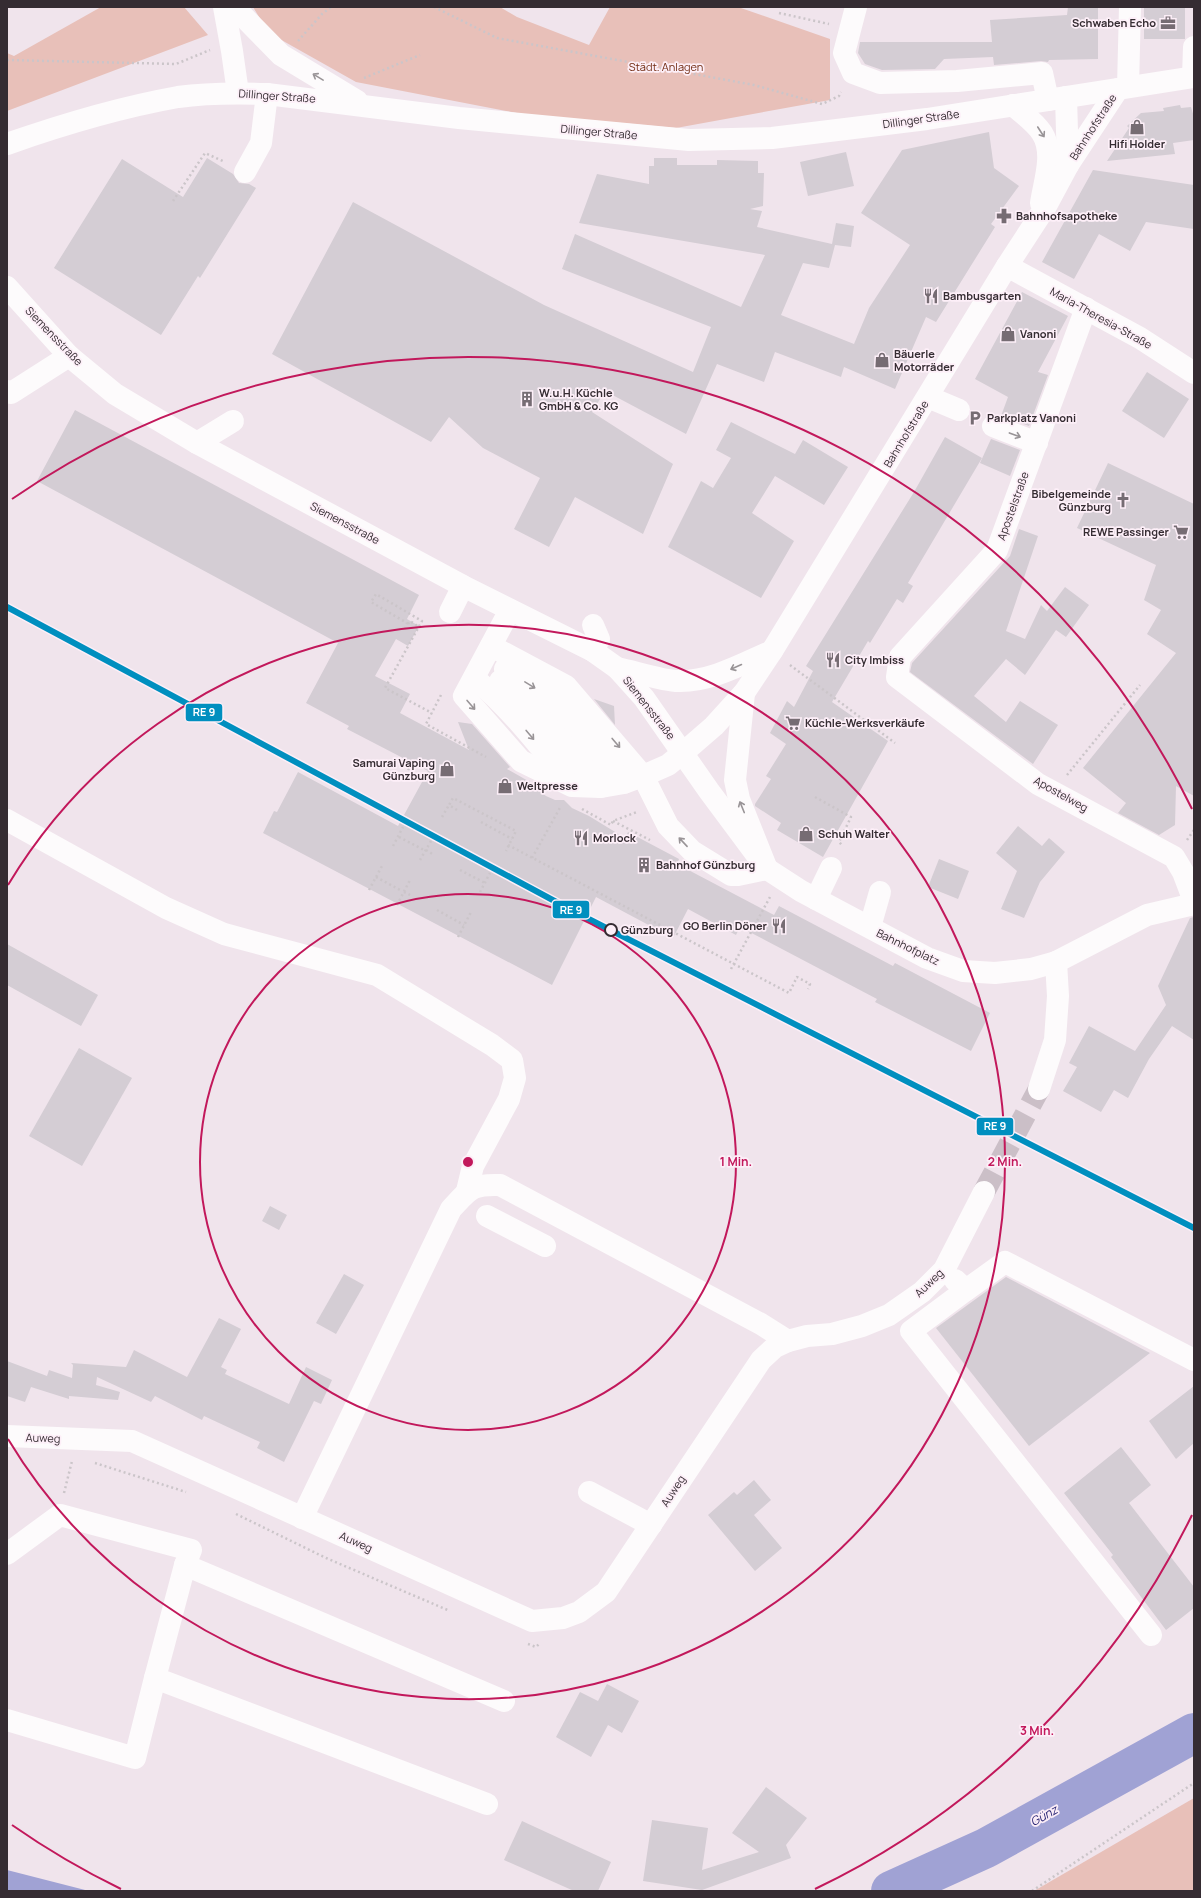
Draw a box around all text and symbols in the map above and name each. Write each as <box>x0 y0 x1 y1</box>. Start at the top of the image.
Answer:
office icon: Schwaben Echo <box>1159 14 1177 32</box>
place label: Schwaben Echo <box>1072 15 1156 30</box>
park label: Städt. Anlagen <box>629 59 703 74</box>
one-way arrow <box>312 73 324 81</box>
street label: Dillinger Straße <box>238 85 317 106</box>
street label: Bahnhofstraße <box>1066 90 1120 163</box>
street label: Dillinger Straße <box>882 106 961 131</box>
shop icon: Hifi Holder <box>1128 118 1146 136</box>
street label: Dillinger Straße <box>560 121 639 142</box>
one-way arrow <box>1037 126 1045 137</box>
place label: Hifi Holder <box>1109 136 1166 151</box>
pharmacy icon: Bahnhofsapotheke <box>995 207 1013 225</box>
place label: Bahnhofsapotheke <box>1016 208 1118 223</box>
street label: Maria-Theresia-Straße <box>1047 283 1156 352</box>
restaurant icon: Bambusgarten <box>922 287 940 305</box>
place label: Bambusgarten <box>943 288 1021 303</box>
street label: Siemensstraße <box>22 303 87 369</box>
shop icon: Vanoni <box>999 325 1017 343</box>
place label: Vanoni <box>1020 326 1056 341</box>
place label: Bäuerle Motorräder <box>894 346 955 374</box>
shop icon: Bäuerle Motorräder <box>873 351 891 369</box>
place label: W.u.H. Küchle GmbH & Co. KG <box>539 385 618 413</box>
building icon: W.u.H. Küchle GmbH & Co. KG <box>518 390 536 408</box>
street label: Bahnhofstraße <box>880 397 932 470</box>
parking icon: Parkplatz Vanoni <box>966 409 984 427</box>
place label: Parkplatz Vanoni <box>987 410 1076 425</box>
one-way arrow <box>1008 431 1020 439</box>
street label: Apostelstraße <box>993 469 1032 542</box>
place label: Bibelgemeinde Günzburg <box>1032 486 1111 514</box>
church icon: Bibelgemeinde Günzburg <box>1114 491 1132 509</box>
street label: Siemensstraße <box>308 498 383 547</box>
supermarket icon: REWE Passinger <box>1172 523 1190 541</box>
place label: REWE Passinger <box>1083 524 1170 539</box>
restaurant icon: City Imbiss <box>824 651 842 669</box>
place label: City Imbiss <box>845 652 904 667</box>
one-way arrow <box>730 664 742 671</box>
street label: Siemensstraße <box>620 673 679 743</box>
one-way arrow <box>524 681 536 689</box>
one-way arrow <box>467 699 476 710</box>
line badge: RE 9 <box>185 703 223 722</box>
text: RE 9 <box>193 704 216 719</box>
supermarket icon: Küchle-Werksverkäufe <box>784 714 802 732</box>
place label: Küchle-Werksverkäufe <box>805 715 925 730</box>
one-way arrow <box>526 730 535 741</box>
one-way arrow <box>611 738 620 749</box>
place label: Samurai Vaping Günzburg <box>352 755 435 783</box>
shop icon: Samurai Vaping Günzburg <box>438 760 456 778</box>
street label: Apostelweg <box>1031 772 1091 815</box>
shop icon: Weltpresse <box>496 777 514 795</box>
place label: Weltpresse <box>517 778 578 793</box>
one-way arrow <box>738 802 746 814</box>
shop icon: Schuh Walter <box>797 825 815 843</box>
place label: Schuh Walter <box>818 826 890 841</box>
restaurant icon: Morlock <box>572 829 590 847</box>
place label: Morlock <box>593 830 637 845</box>
one-way arrow <box>678 837 688 847</box>
building icon: Bahnhof Günzburg <box>635 856 653 874</box>
place label: Bahnhof Günzburg <box>656 857 755 872</box>
line badge: RE 9 <box>552 900 590 919</box>
text: RE 9 <box>560 902 583 917</box>
restaurant icon: GO Berlin Döner <box>770 917 788 935</box>
place label: GO Berlin Döner <box>683 918 768 933</box>
place label: Günzburg <box>621 922 673 937</box>
marker: Günzburg <box>604 923 618 937</box>
street label: Bahnhofplatz <box>874 925 942 968</box>
line badge: RE 9 <box>976 1117 1014 1136</box>
text: RE 9 <box>984 1118 1007 1133</box>
text: 1 Min. <box>720 1153 752 1170</box>
text: 2 Min. <box>988 1153 1022 1170</box>
centre of rings <box>461 1155 475 1169</box>
street label: Auweg <box>911 1265 946 1300</box>
street label: Auweg <box>25 1429 61 1446</box>
street label: Auweg <box>657 1472 688 1509</box>
street label: Auweg <box>337 1528 375 1555</box>
text: 3 Min. <box>1020 1722 1054 1739</box>
water label: Günz <box>1027 1800 1062 1830</box>

